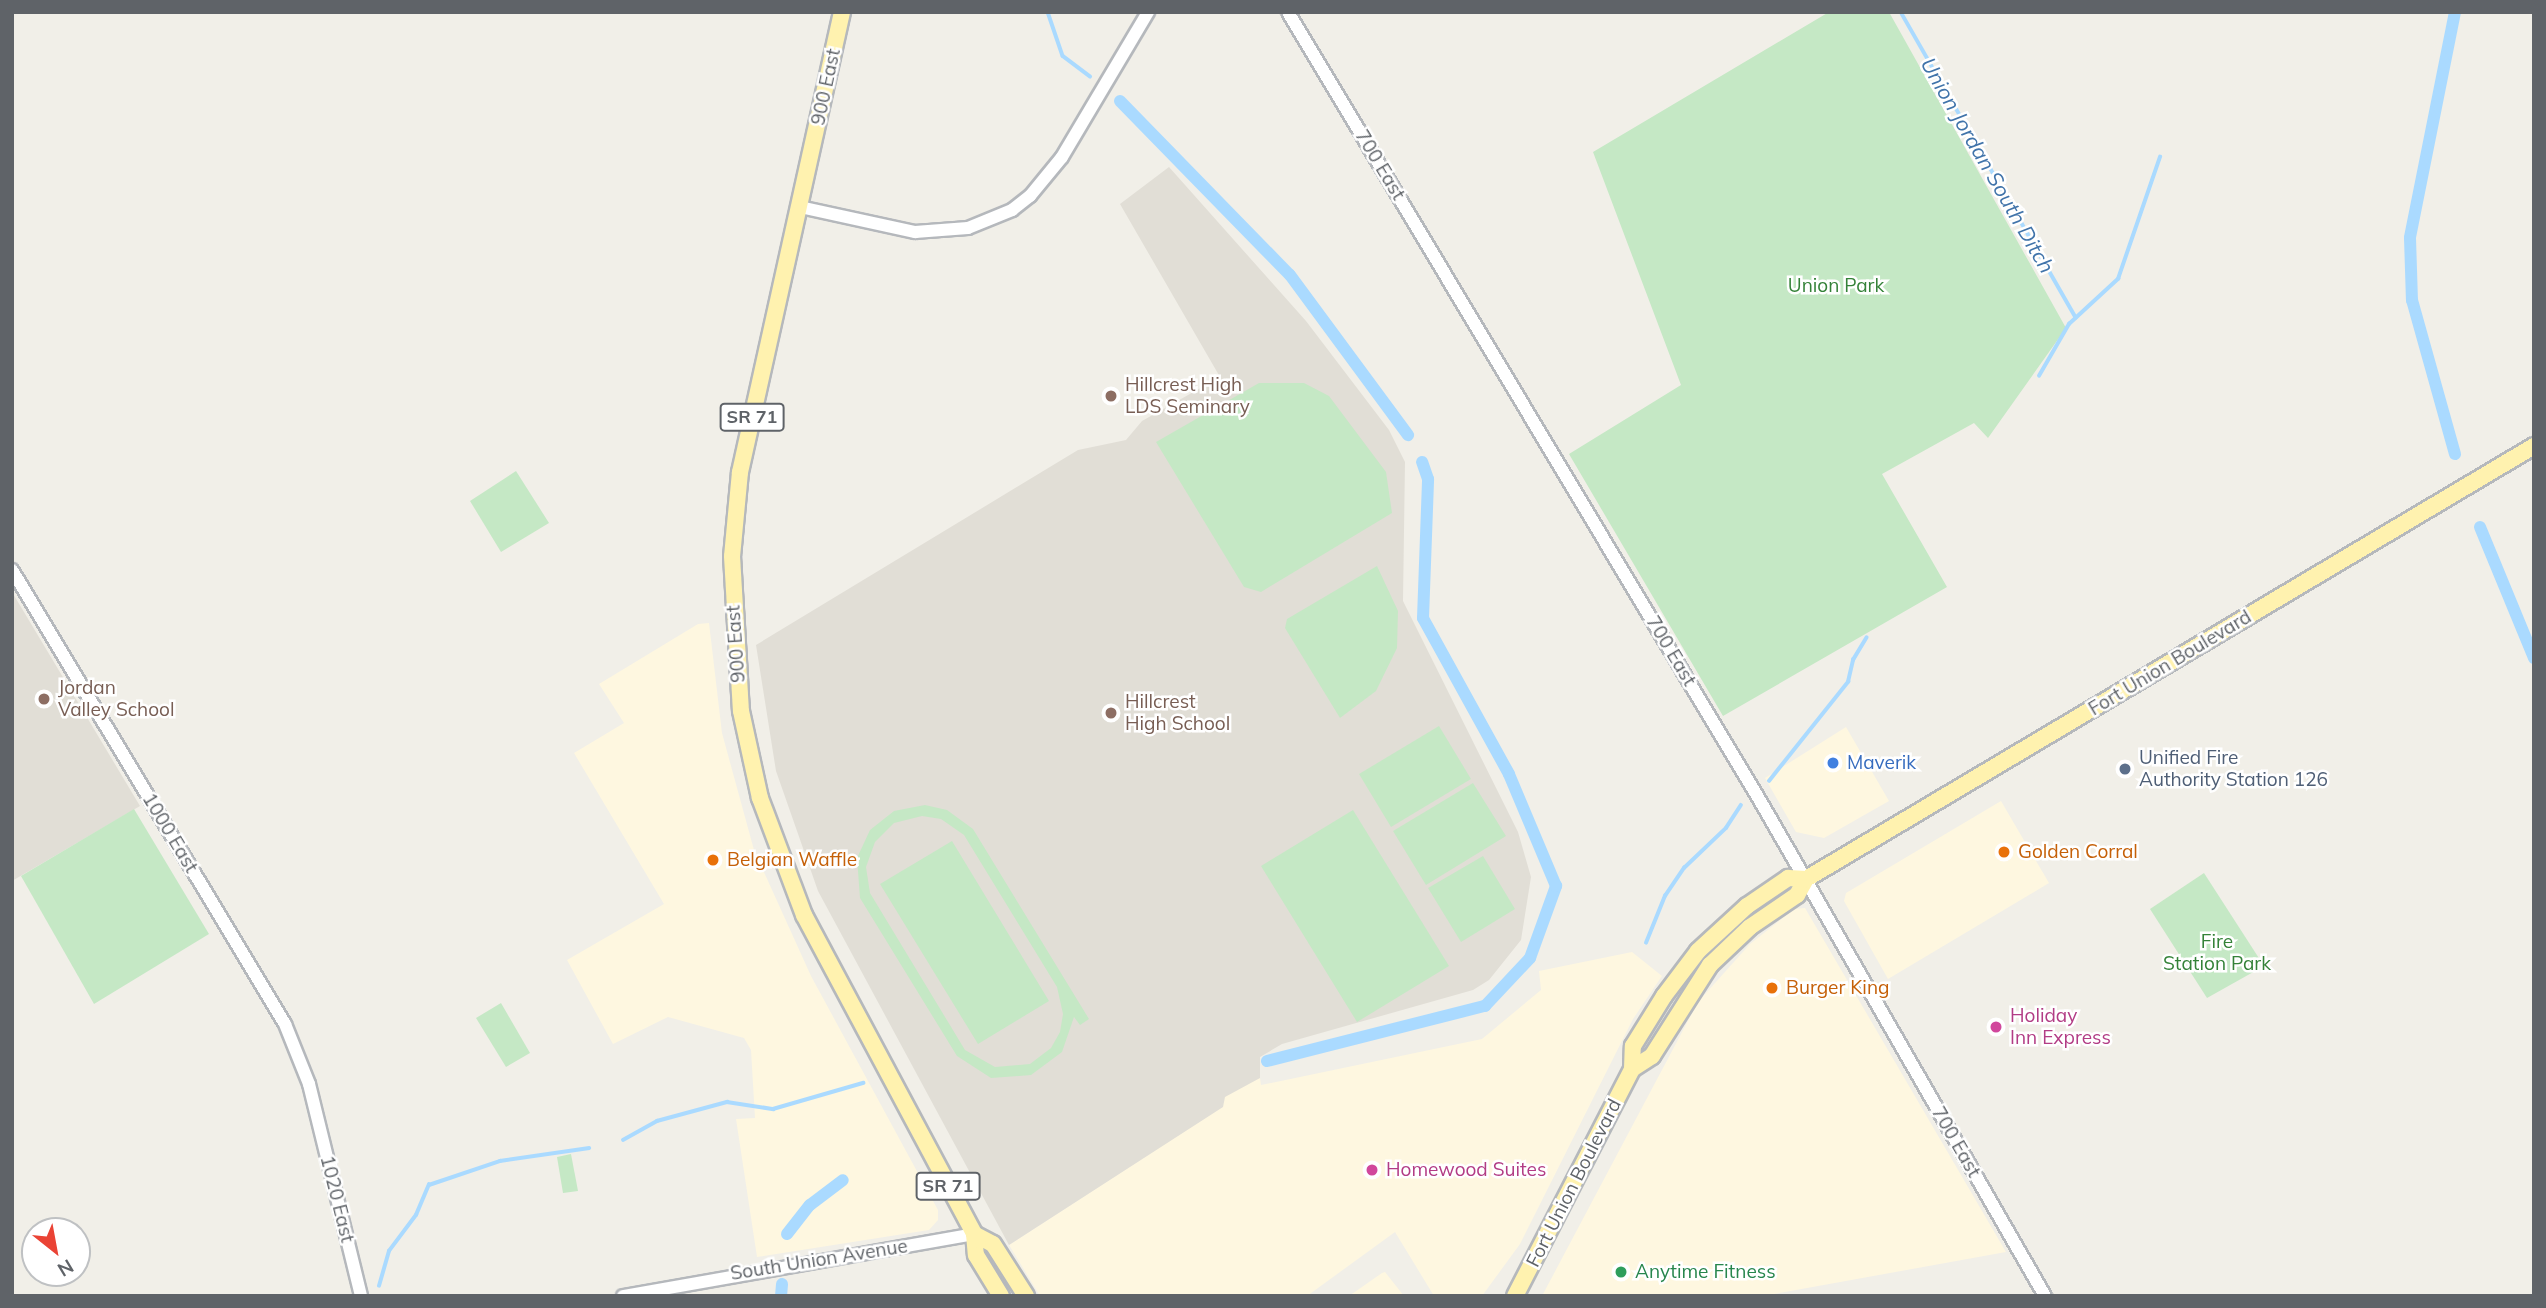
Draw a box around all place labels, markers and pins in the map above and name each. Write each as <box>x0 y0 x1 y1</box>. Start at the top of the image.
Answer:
place label: Hillcrest High LDS Seminary <box>1125 374 1250 418</box>
marker: Hillcrest High LDS Seminary <box>1103 388 1119 404</box>
place label: Jordan Valley School <box>58 677 174 721</box>
marker: Jordan Valley School <box>36 691 52 707</box>
place label: Hillcrest High School <box>1125 691 1230 735</box>
marker: Hillcrest High School <box>1103 705 1119 721</box>
place label: Unified Fire Authority Station 126 <box>2139 747 2328 791</box>
place label: Maverik <box>1847 752 1916 774</box>
marker: Maverik <box>1825 755 1841 771</box>
marker: Unified Fire Authority Station 126 <box>2117 761 2133 777</box>
place label: Golden Corral <box>2018 841 2138 863</box>
marker: Golden Corral <box>1996 844 2012 860</box>
place label: Belgian Waffle <box>727 849 857 871</box>
marker: Belgian Waffle <box>705 852 721 868</box>
place label: Burger King <box>1786 977 1889 999</box>
marker: Burger King <box>1764 980 1780 996</box>
place label: Holiday Inn Express <box>2010 1005 2111 1049</box>
marker: Holiday Inn Express <box>1988 1019 2004 1035</box>
place label: Homewood Suites <box>1386 1159 1546 1181</box>
marker: Homewood Suites <box>1364 1162 1380 1178</box>
place label: Anytime Fitness <box>1635 1261 1776 1283</box>
marker: Anytime Fitness <box>1613 1264 1629 1280</box>

